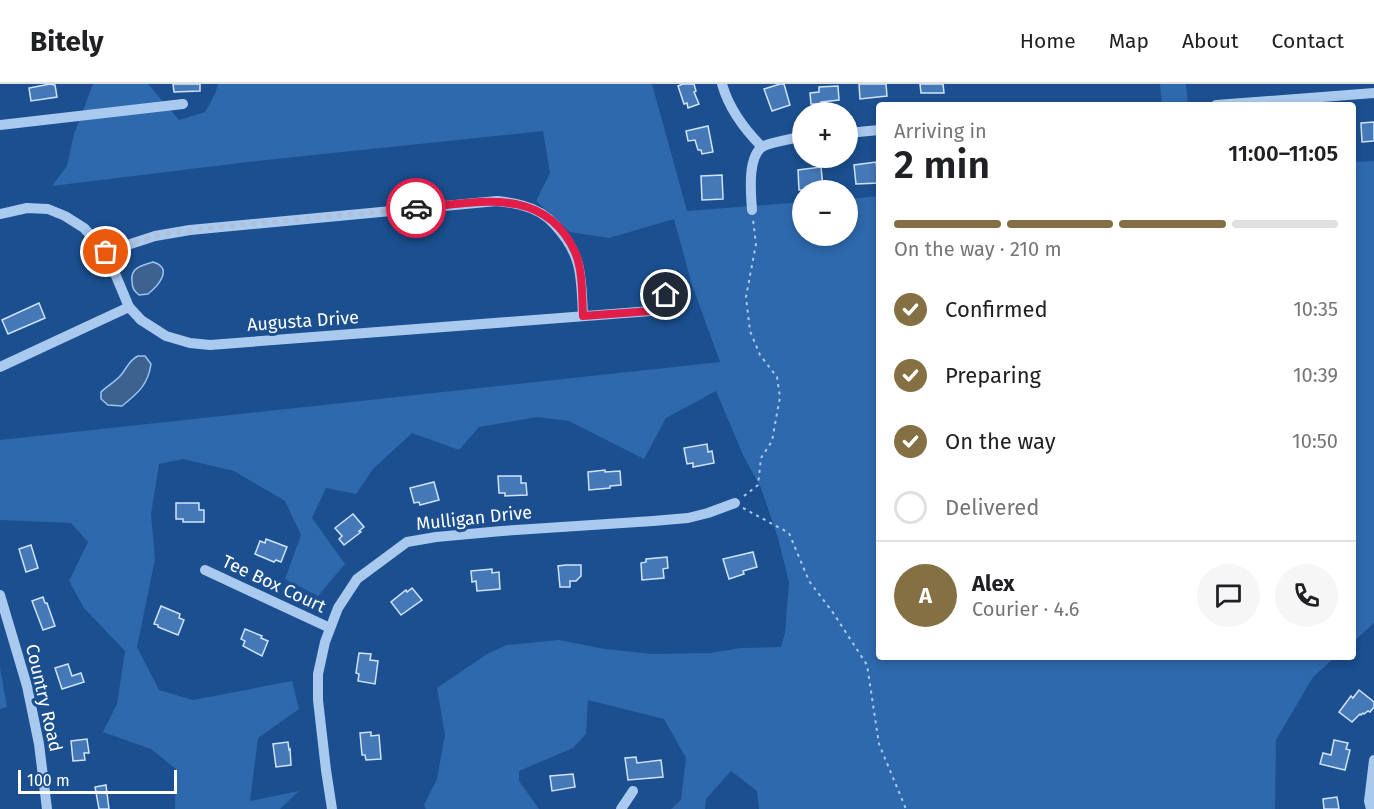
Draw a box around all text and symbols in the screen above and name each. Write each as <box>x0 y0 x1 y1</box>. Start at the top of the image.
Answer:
text: Bitely <box>30 25 103 58</box>
text: Home <box>1020 28 1076 54</box>
text: Map <box>1109 28 1149 54</box>
text: About <box>1182 28 1239 54</box>
text: Contact <box>1272 28 1344 54</box>
map controls <box>792 102 858 246</box>
button: + <box>792 102 858 168</box>
text: Arriving in <box>894 119 987 143</box>
text: 11:00–11:05 <box>1228 140 1338 167</box>
text: 2 min <box>894 142 990 188</box>
courier <box>386 178 446 238</box>
button: − <box>792 180 858 246</box>
icon: car <box>400 192 433 225</box>
pin <box>80 226 131 277</box>
icon: bag <box>89 235 122 268</box>
text: On the way · 210 m <box>894 237 1062 261</box>
pin <box>640 269 691 320</box>
icon: home <box>649 278 682 311</box>
icon: check <box>894 293 927 326</box>
text: Confirmed <box>945 296 1048 323</box>
text: 10:35 <box>1293 297 1338 321</box>
street label: Augusta Drive <box>246 306 360 336</box>
icon: check <box>894 359 927 392</box>
text: Preparing <box>945 362 1041 389</box>
text: 10:39 <box>1293 363 1338 387</box>
icon: check <box>894 425 927 458</box>
text: On the way <box>945 428 1056 455</box>
text: 10:50 <box>1292 429 1338 453</box>
text: Delivered <box>945 494 1040 521</box>
street label: Mulligan Drive <box>415 501 533 535</box>
street label: Tee Box Court <box>219 550 330 618</box>
button: chat <box>1197 564 1260 627</box>
button: phone <box>1275 564 1338 627</box>
text: Alex <box>972 570 1015 597</box>
text: A <box>919 582 932 609</box>
text: Courier · 4.6 <box>972 597 1079 621</box>
street label: Country Road <box>21 642 67 754</box>
scale bar <box>18 767 177 794</box>
text: 100 m <box>27 771 70 790</box>

